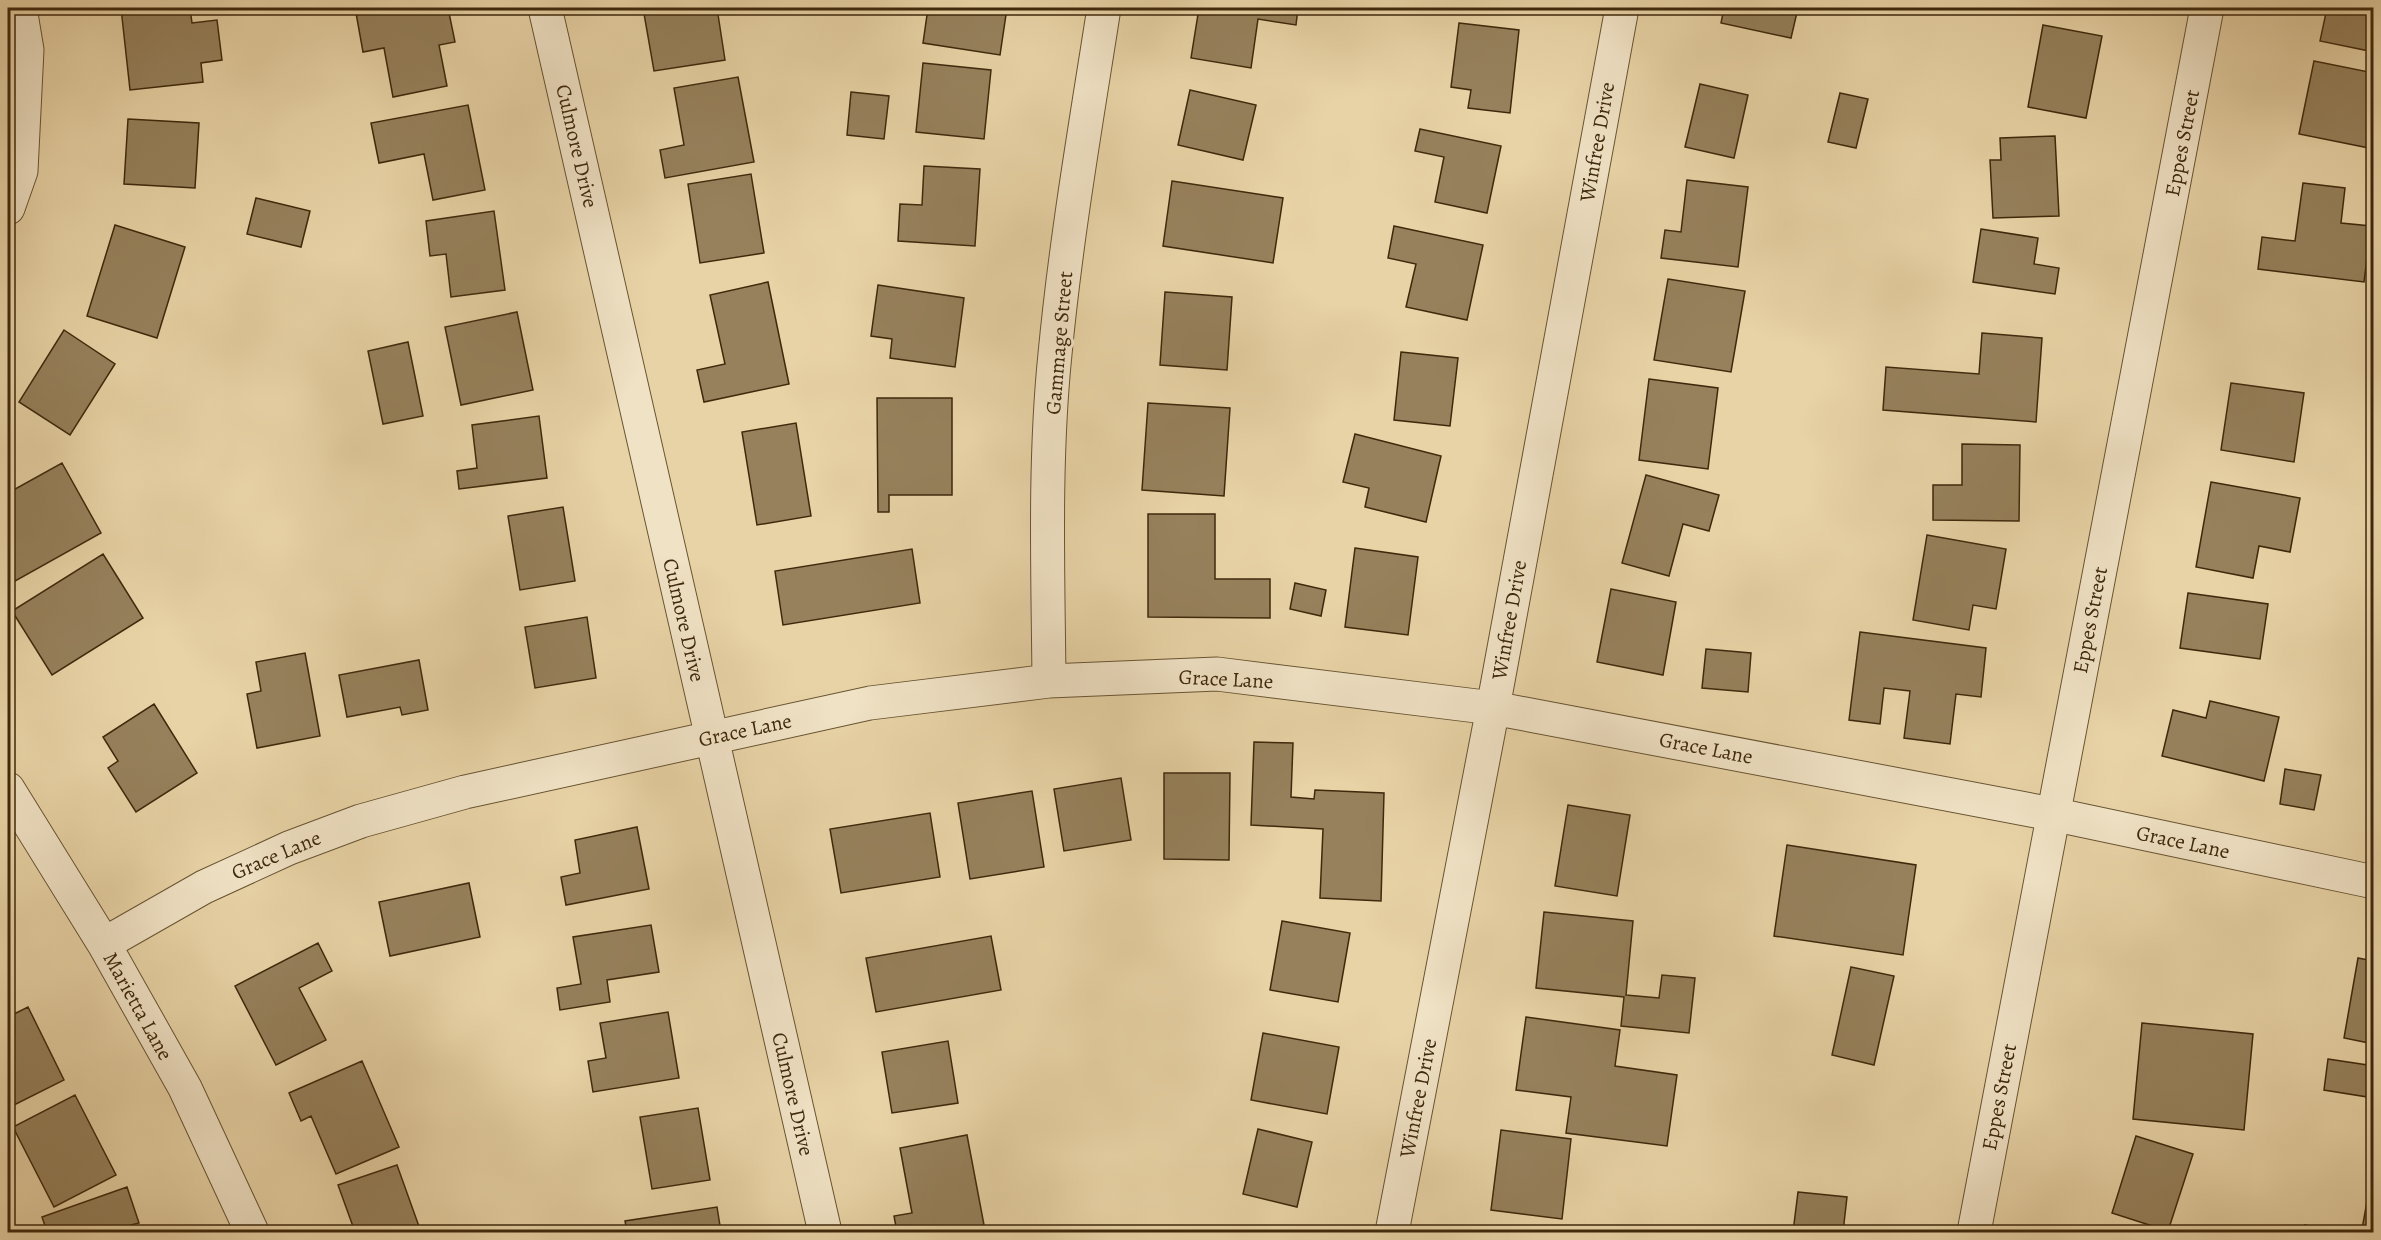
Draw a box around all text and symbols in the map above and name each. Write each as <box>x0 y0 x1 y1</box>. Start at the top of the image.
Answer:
street label: Winfree Drive <box>1573 80 1621 205</box>
street label: Culmore Drive <box>549 81 605 211</box>
street label: Eppes Street <box>2158 87 2206 199</box>
street label: Gammage Street <box>1039 270 1079 416</box>
street label: Culmore Drive <box>656 555 712 685</box>
street label: Winfree Drive <box>1485 558 1533 683</box>
street label: Eppes Street <box>2066 564 2114 676</box>
street label: Grace Lane <box>1178 663 1274 695</box>
street label: Grace Lane <box>696 706 794 754</box>
street label: Grace Lane <box>1657 725 1755 771</box>
street label: Grace Lane <box>2134 818 2232 866</box>
street label: Grace Lane <box>227 824 325 886</box>
street label: Marietta Lane <box>97 947 179 1065</box>
street label: Culmore Drive <box>765 1029 821 1159</box>
street label: Winfree Drive <box>1393 1036 1443 1161</box>
street label: Eppes Street <box>1975 1041 2023 1153</box>

